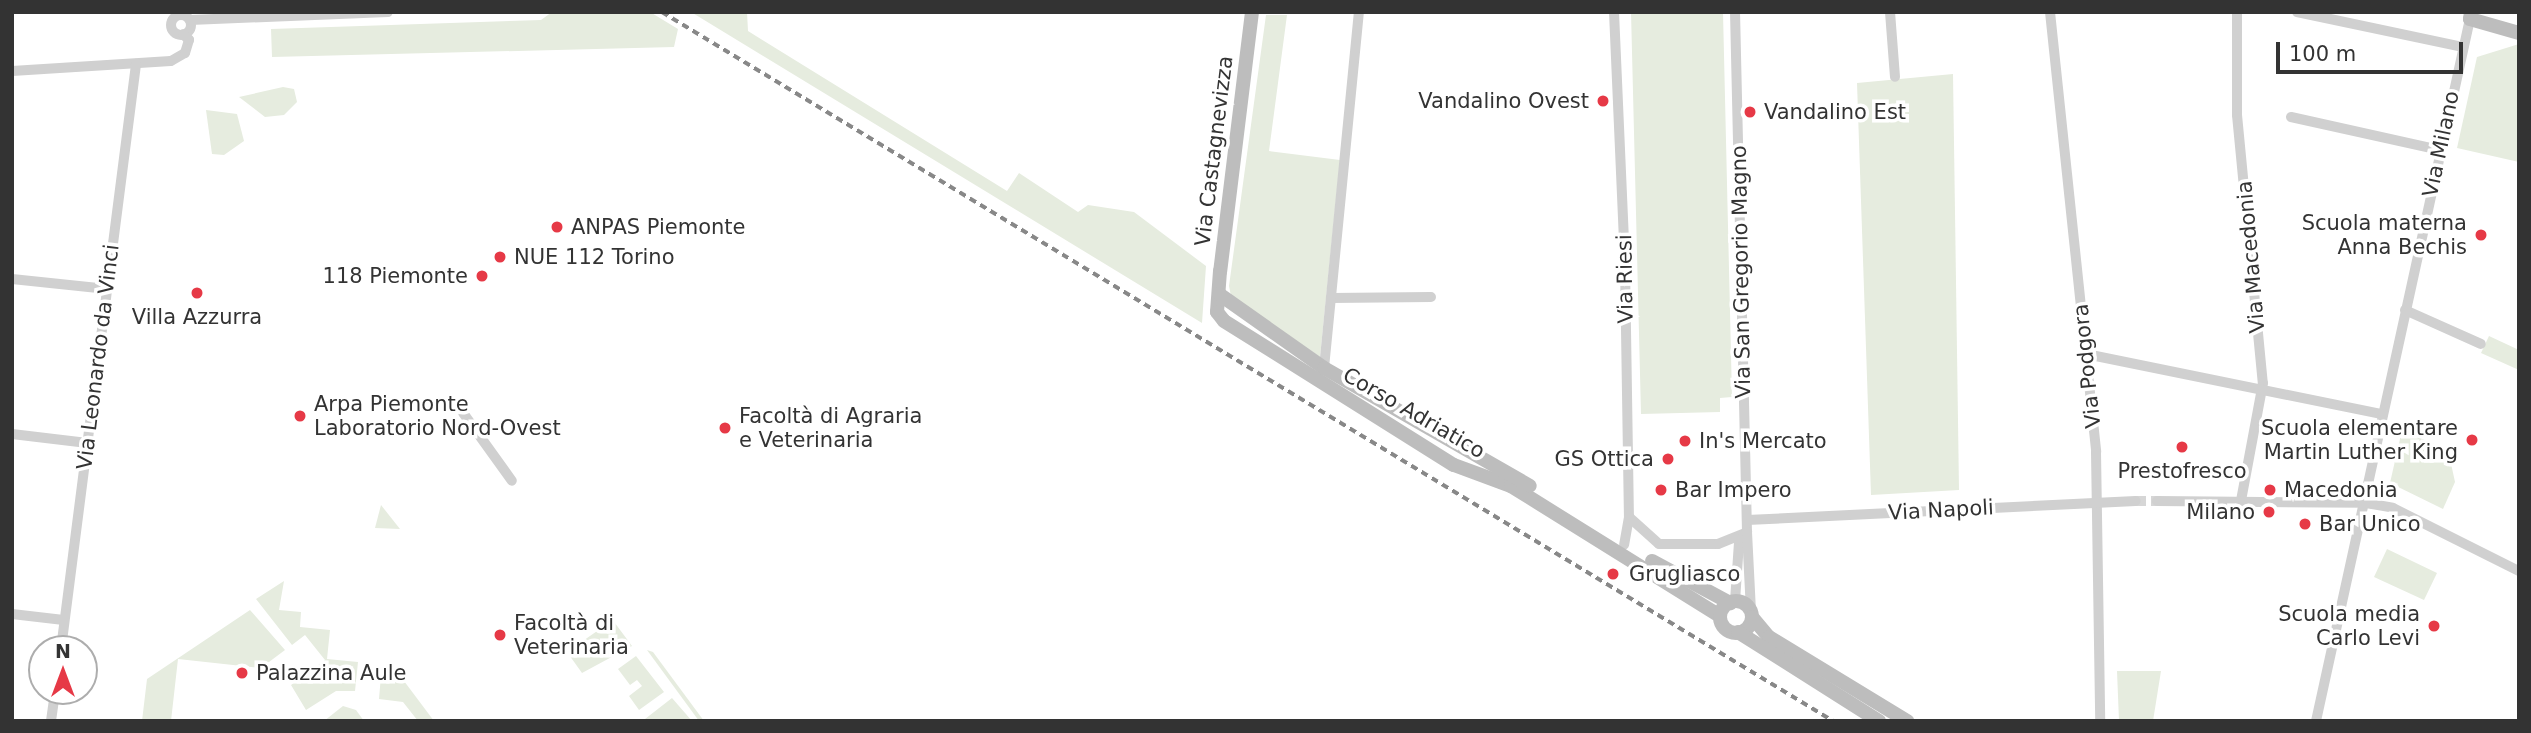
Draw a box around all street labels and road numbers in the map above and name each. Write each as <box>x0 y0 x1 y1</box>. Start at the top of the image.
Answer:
street label: Via Castagnevizza <box>1190 54 1238 248</box>
street label: Via Milano <box>2417 89 2465 199</box>
street label: Via San Gregorio Magno <box>1726 145 1756 399</box>
street label: Via Macedonia <box>2232 180 2270 334</box>
street label: Via Riesi <box>1612 234 1638 324</box>
street label: Via Leonardo da Vinci <box>72 243 124 471</box>
street label: Via Podgora <box>2068 302 2106 430</box>
street label: Corso Adriatico <box>1339 362 1489 464</box>
street label: Via Napoli <box>1888 495 1994 525</box>

